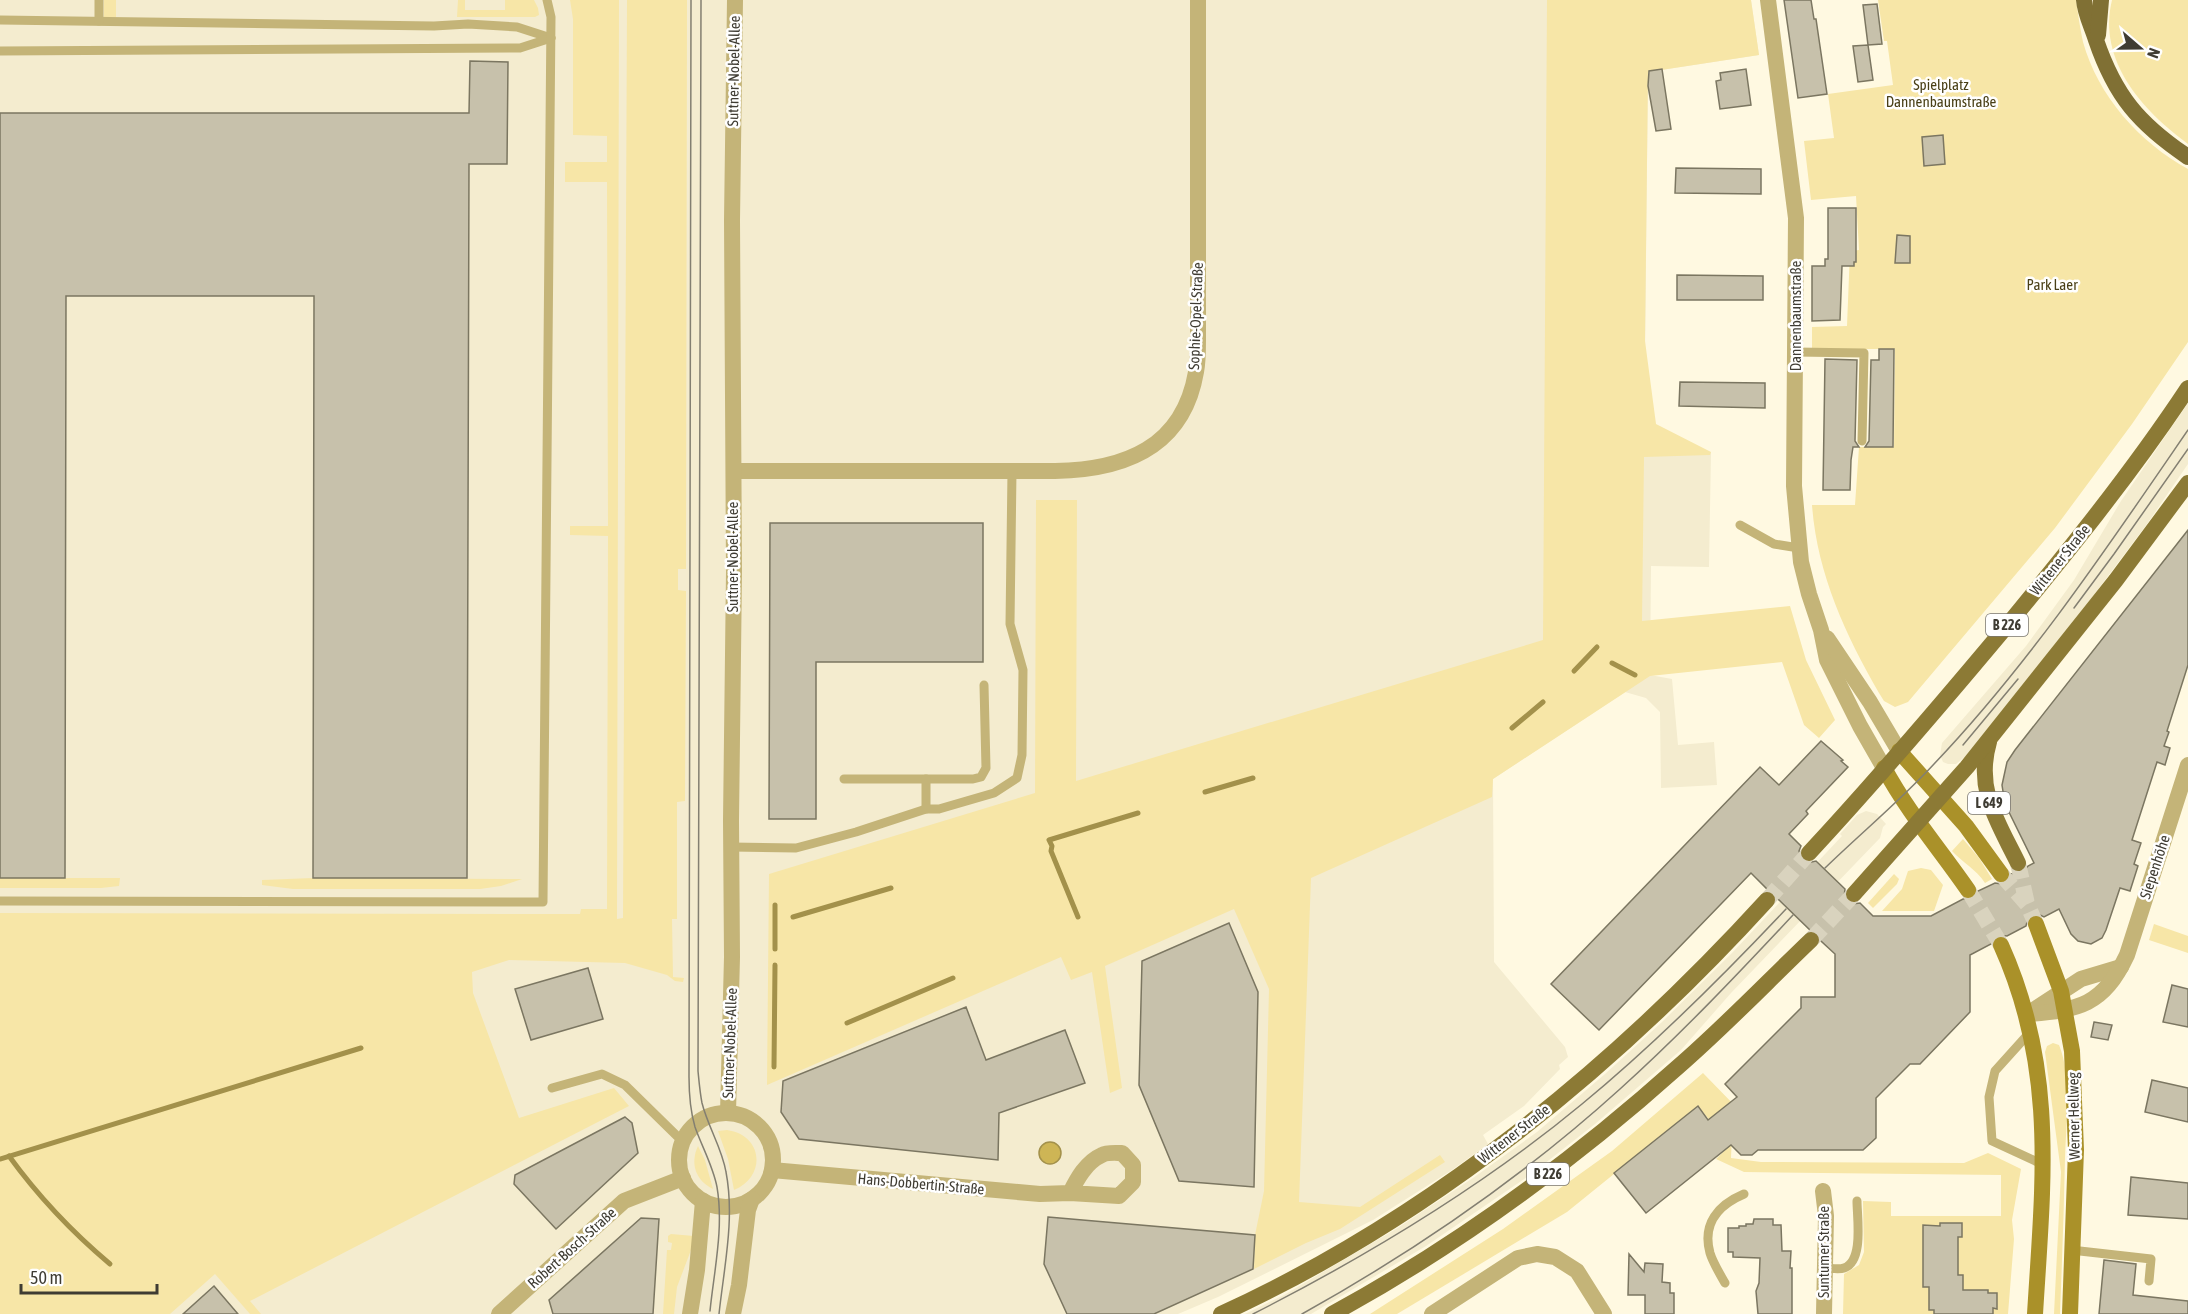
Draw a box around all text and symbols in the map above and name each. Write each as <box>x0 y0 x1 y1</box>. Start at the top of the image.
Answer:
street label: Suttner-Nobel-Allee <box>724 15 743 126</box>
north arrow <box>2110 18 2170 78</box>
text: N <box>2144 46 2164 61</box>
park label: Spielplatz Dannenbaumstraße <box>1886 76 1997 110</box>
street label: Dannenbaumstraße <box>1787 260 1804 371</box>
street label: Sophie-Opel-Straße <box>1185 262 1206 370</box>
park label: Park Laer <box>2026 276 2078 293</box>
street label: Suttner-Nobel-Allee <box>724 501 741 612</box>
street label: Wittener Straße <box>2026 521 2093 598</box>
road number: B 226 <box>1986 614 2028 636</box>
road number: L 649 <box>1968 792 2010 814</box>
street label: Siepenhöhe <box>2136 833 2173 901</box>
street label: Suttner-Nobel-Allee <box>719 987 740 1099</box>
street label: Werner Hellweg <box>2064 1072 2083 1160</box>
street label: Wittener Straße <box>1475 1100 1553 1167</box>
road number: B 226 <box>1527 1163 1569 1185</box>
street label: Hans-Dobbertin-Straße <box>857 1169 985 1198</box>
street label: Robert-Bosch-Straße <box>524 1204 619 1292</box>
street label: Suntumer Straße <box>1815 1206 1832 1298</box>
scale bar <box>21 1257 158 1295</box>
text: 50 m <box>30 1267 62 1288</box>

